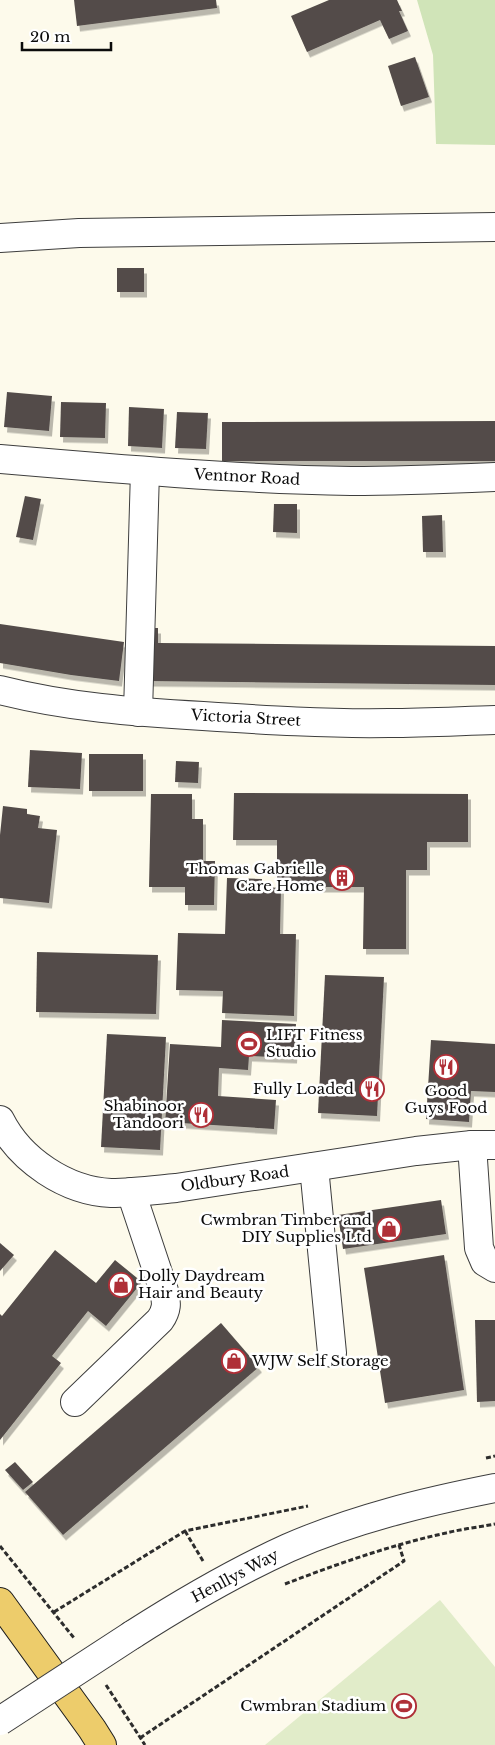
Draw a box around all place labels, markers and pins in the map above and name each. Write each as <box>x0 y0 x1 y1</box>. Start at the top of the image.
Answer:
place label: Thomas Gabrielle Care Home <box>186 859 324 895</box>
building icon: Thomas Gabrielle Care Home <box>329 865 355 891</box>
place label: LIFT Fitness Studio <box>266 1025 363 1061</box>
sports icon: LIFT Fitness Studio <box>236 1031 262 1057</box>
restaurant icon: Good Guys Food <box>433 1054 459 1080</box>
restaurant icon: Fully Loaded <box>359 1076 385 1102</box>
place label: Fully Loaded <box>253 1079 354 1098</box>
place label: Good Guys Food <box>405 1081 487 1117</box>
place label: Shabinoor Tandoori <box>104 1096 185 1132</box>
restaurant icon: Shabinoor Tandoori <box>188 1102 214 1128</box>
place label: Cwmbran Timber and DIY Supplies Ltd <box>201 1210 372 1246</box>
shop icon: Cwmbran Timber and DIY Supplies Ltd <box>376 1216 402 1242</box>
place label: Dolly Daydream Hair and Beauty <box>138 1266 265 1302</box>
shop icon: Dolly Daydream Hair and Beauty <box>108 1272 134 1298</box>
shop icon: WJW Self Storage <box>221 1348 247 1374</box>
place label: WJW Self Storage <box>251 1351 389 1370</box>
sports icon: Cwmbran Stadium <box>391 1693 417 1719</box>
place label: Cwmbran Stadium <box>240 1696 386 1715</box>

